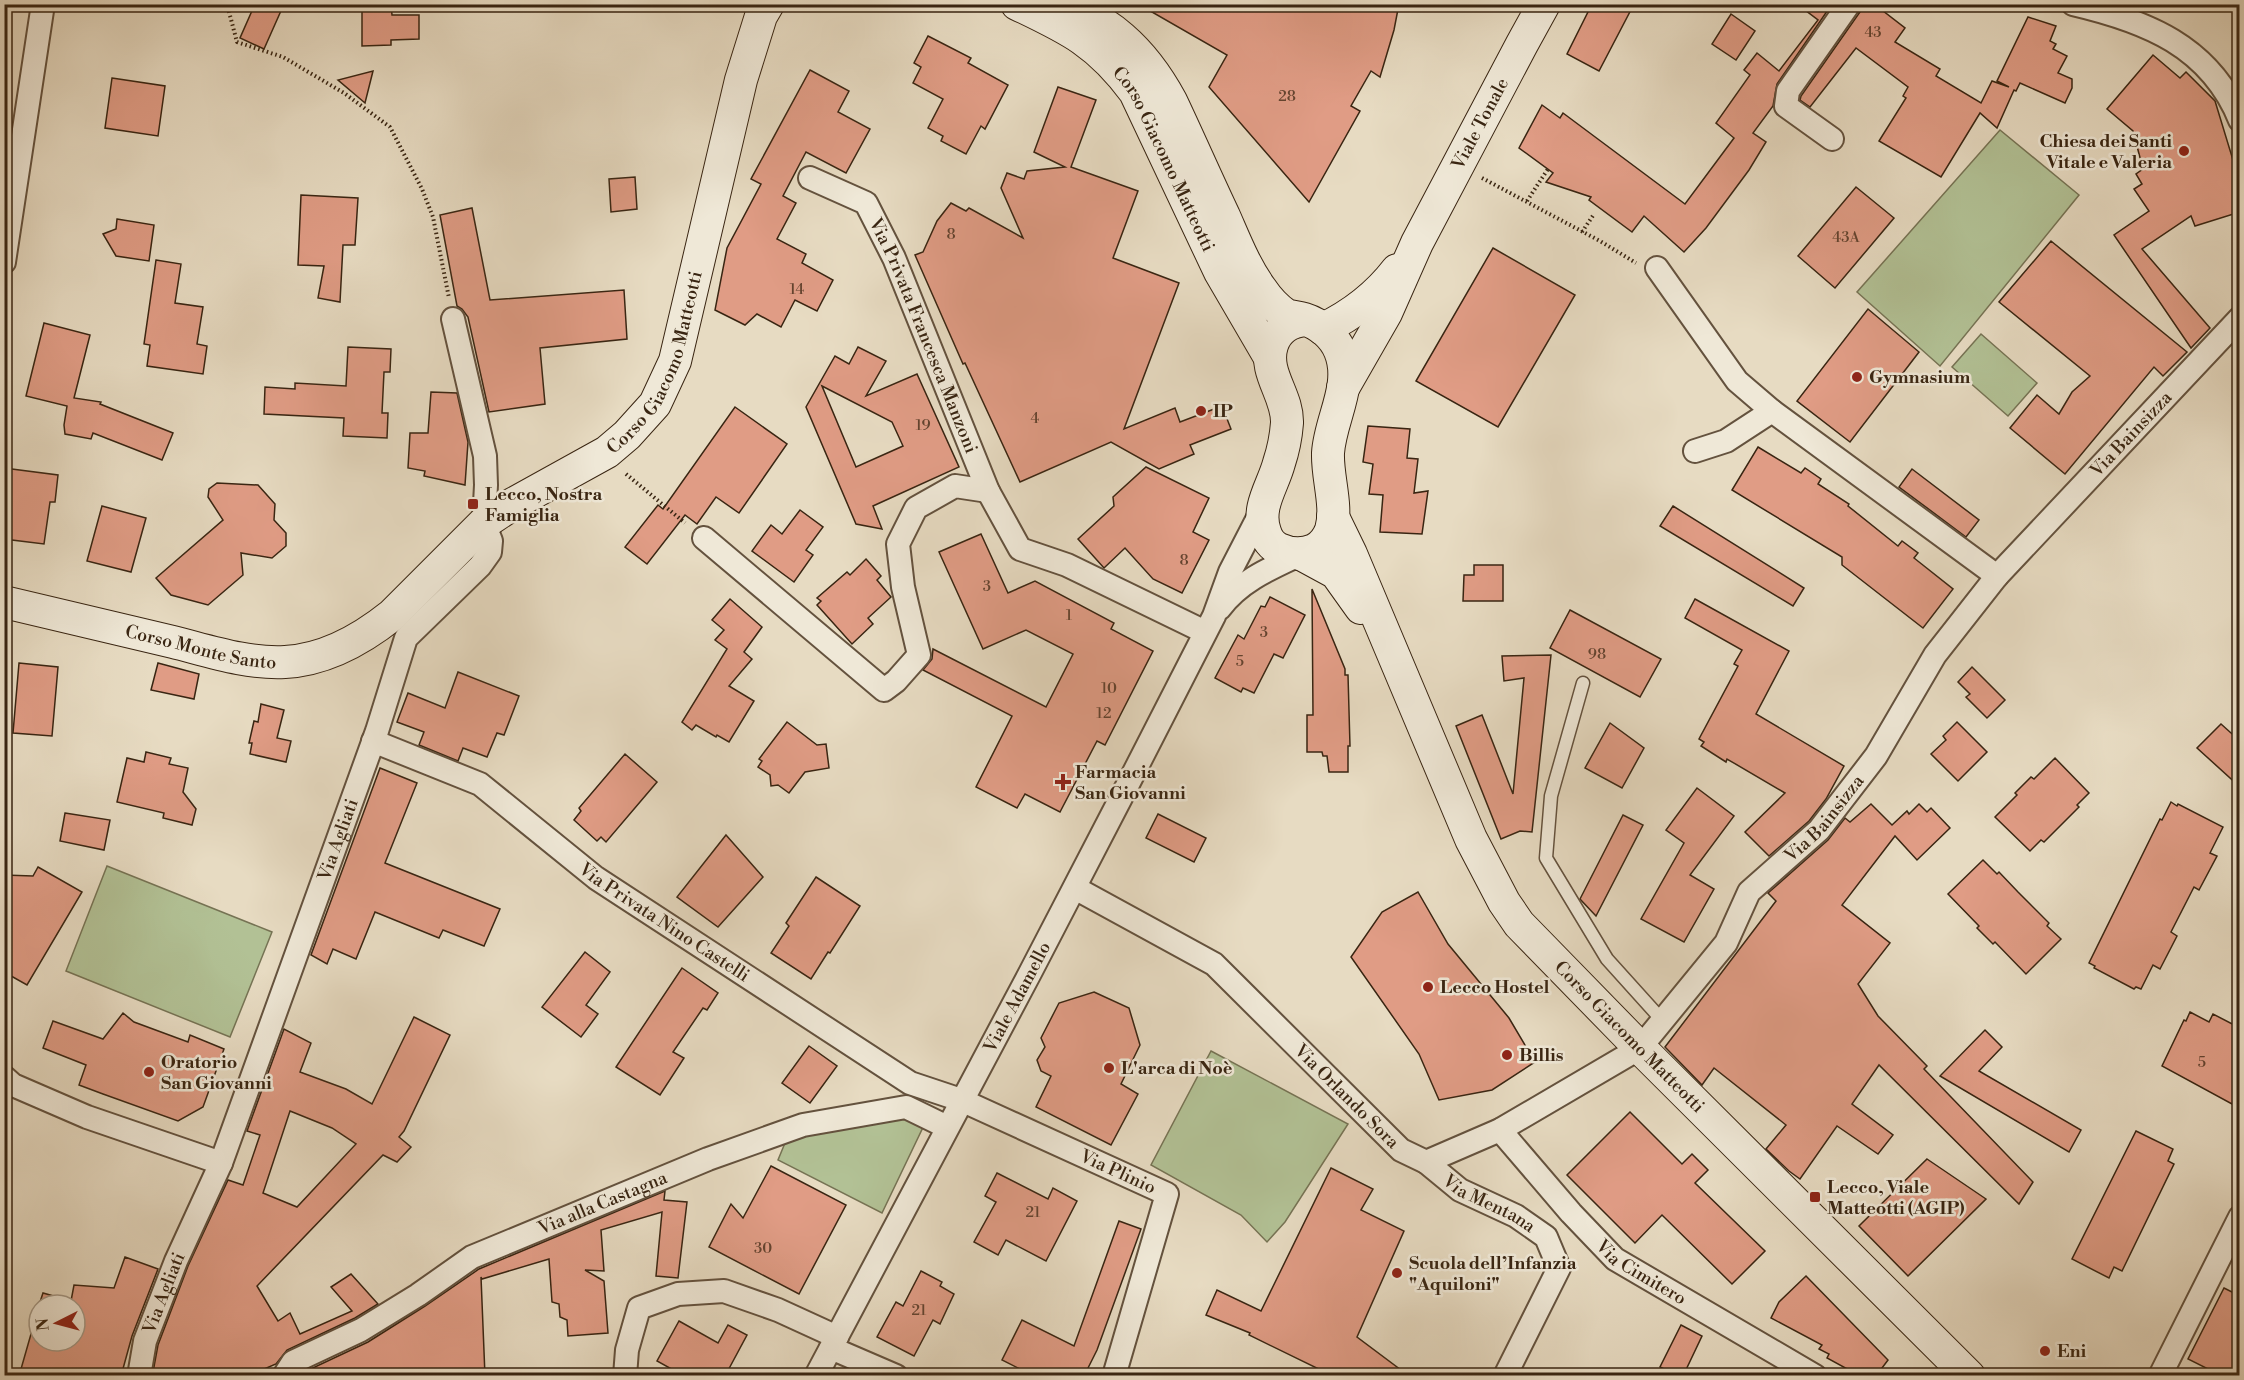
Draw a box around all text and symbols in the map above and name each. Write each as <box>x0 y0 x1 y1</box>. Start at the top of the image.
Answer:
house number: 43 <box>1864 23 1882 42</box>
street label: Corso Giacomo Matteotti <box>1107 62 1220 255</box>
street label: Viale Tonale <box>1446 74 1514 175</box>
house number: 28 <box>1278 87 1296 106</box>
place label: Chiesa dei Santi Vitale e Valeria <box>2040 130 2172 174</box>
marker: Chiesa dei Santi Vitale e Valeria <box>2177 144 2191 158</box>
street label: Via Privata Francesca Manzoni <box>863 213 983 457</box>
house number: 8 <box>946 225 956 244</box>
house number: 43A <box>1832 228 1860 247</box>
street label: Corso Giacomo Matteotti <box>602 269 708 459</box>
house number: 14 <box>790 280 804 299</box>
place label: Gymnasium <box>1869 366 1971 389</box>
marker: Gymnasium <box>1850 370 1864 384</box>
street label: Via Bainsizza <box>2085 386 2178 483</box>
place label: IP <box>1213 400 1233 423</box>
marker: IP <box>1194 404 1208 418</box>
house number: 4 <box>1031 409 1040 428</box>
house number: 19 <box>915 416 931 435</box>
place label: Lecco, Nostra Famiglia <box>485 483 602 527</box>
marker: Lecco, Nostra Famiglia <box>466 497 480 511</box>
house number: 8 <box>1179 551 1189 570</box>
house number: 3 <box>983 577 991 596</box>
house number: 1 <box>1066 606 1073 625</box>
street label: Corso Monte Santo <box>123 620 277 674</box>
house number: 3 <box>1260 623 1268 642</box>
house number: 98 <box>1588 645 1606 664</box>
house number: 5 <box>1236 652 1244 671</box>
house number: 10 <box>1101 679 1117 698</box>
house number: 12 <box>1096 704 1112 723</box>
place label: Farmacia San Giovanni <box>1075 761 1186 805</box>
street label: Via Bainsizza <box>1779 770 1870 868</box>
marker: Farmacia San Giovanni <box>1056 775 1070 789</box>
street label: Via Agliati <box>313 796 364 885</box>
street label: Via Privata Nino Castelli <box>573 857 754 987</box>
street label: Viale Adamello <box>978 938 1056 1058</box>
street label: Corso Giacomo Matteotti <box>1549 956 1709 1118</box>
place label: Lecco Hostel <box>1440 976 1550 999</box>
marker: Lecco Hostel <box>1421 980 1435 994</box>
street label: Via Orlando Sora <box>1289 1039 1405 1154</box>
place label: Billis <box>1519 1044 1564 1067</box>
marker: Billis <box>1500 1048 1514 1062</box>
place label: Oratorio San Giovanni <box>161 1051 272 1095</box>
house number: 5 <box>2198 1053 2206 1072</box>
place label: L'arca di Noè <box>1121 1057 1233 1080</box>
marker: L'arca di Noè <box>1102 1061 1116 1075</box>
marker: Oratorio San Giovanni <box>142 1065 156 1079</box>
street label: Via Plinio <box>1075 1144 1159 1199</box>
street label: Via alla Castagna <box>534 1166 671 1241</box>
street label: Via Mentana <box>1437 1169 1540 1239</box>
place label: Lecco, Viale Matteotti (AGIP) <box>1827 1176 1965 1220</box>
marker: Lecco, Viale Matteotti (AGIP) <box>1808 1190 1822 1204</box>
house number: 21 <box>1025 1203 1041 1222</box>
street label: Via Cimitero <box>1590 1234 1690 1310</box>
house number: 30 <box>754 1239 772 1258</box>
street label: Via Agliati <box>138 1249 190 1338</box>
place label: Scuola dell’Infanzia "Aquiloni" <box>1409 1252 1577 1296</box>
marker: Scuola dell’Infanzia "Aquiloni" <box>1390 1266 1404 1280</box>
north arrow <box>27 1293 87 1353</box>
house number: 21 <box>911 1301 927 1320</box>
text: N <box>32 1317 54 1332</box>
place label: Eni <box>2057 1340 2087 1363</box>
marker: Eni <box>2038 1344 2052 1358</box>

